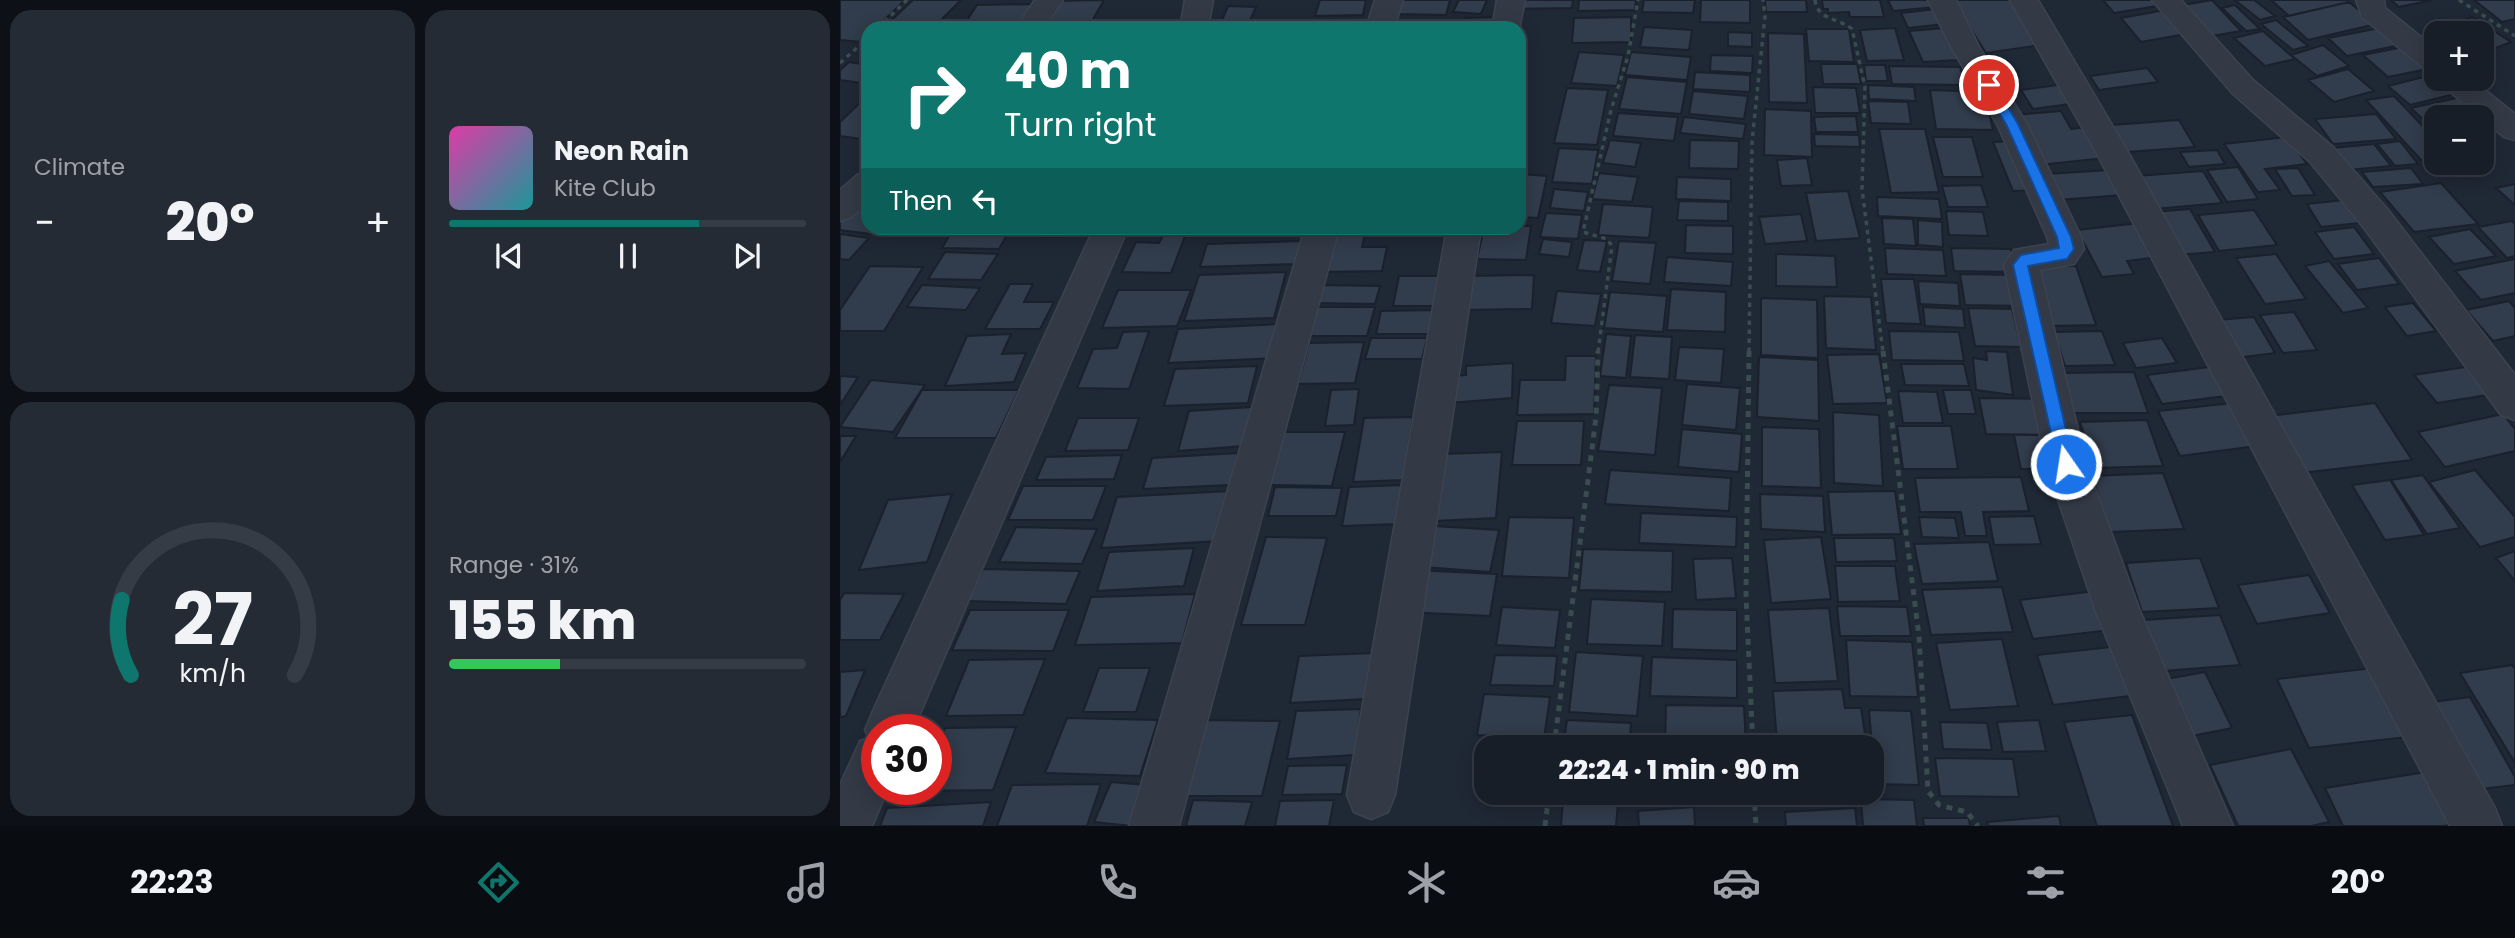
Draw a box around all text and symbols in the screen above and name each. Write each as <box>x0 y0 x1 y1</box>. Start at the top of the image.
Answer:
map controls <box>2424 21 2494 175</box>
button: + <box>2424 21 2494 91</box>
text: 40 m <box>1004 37 1131 105</box>
icon: right <box>889 49 980 140</box>
pin <box>1959 55 2019 115</box>
icon: arrive <box>1970 66 2008 104</box>
text: Turn right <box>1004 102 1156 147</box>
button: − <box>2424 105 2494 175</box>
text: Neon Rain <box>554 133 689 169</box>
text: Climate <box>34 151 125 183</box>
text: Kite Club <box>554 172 656 204</box>
icon: left <box>966 182 1004 220</box>
text: Then <box>889 183 952 219</box>
text: 20° <box>166 186 254 259</box>
text: − <box>34 196 55 249</box>
text: + <box>365 196 391 249</box>
icon: previous <box>490 237 528 275</box>
icon: pause <box>609 237 647 275</box>
icon: next <box>728 237 766 275</box>
position arrow <box>2029 427 2103 501</box>
text: Range · 31% <box>449 549 579 581</box>
text: 27 <box>172 569 253 670</box>
text: 155 km <box>449 584 636 657</box>
text: km/h <box>179 656 246 691</box>
speed limit sign: 30 <box>861 714 952 805</box>
text: 22:24 · 1 min · 90 m <box>1558 752 1800 788</box>
icon: directions <box>474 858 523 907</box>
icon: music <box>783 858 832 907</box>
icon: phone <box>1093 858 1142 907</box>
icon: climate <box>1402 858 1451 907</box>
icon: car <box>1712 858 1761 907</box>
icon: filters <box>2021 858 2070 907</box>
text: 22:23 <box>130 859 214 904</box>
text: 20° <box>2331 859 2385 904</box>

